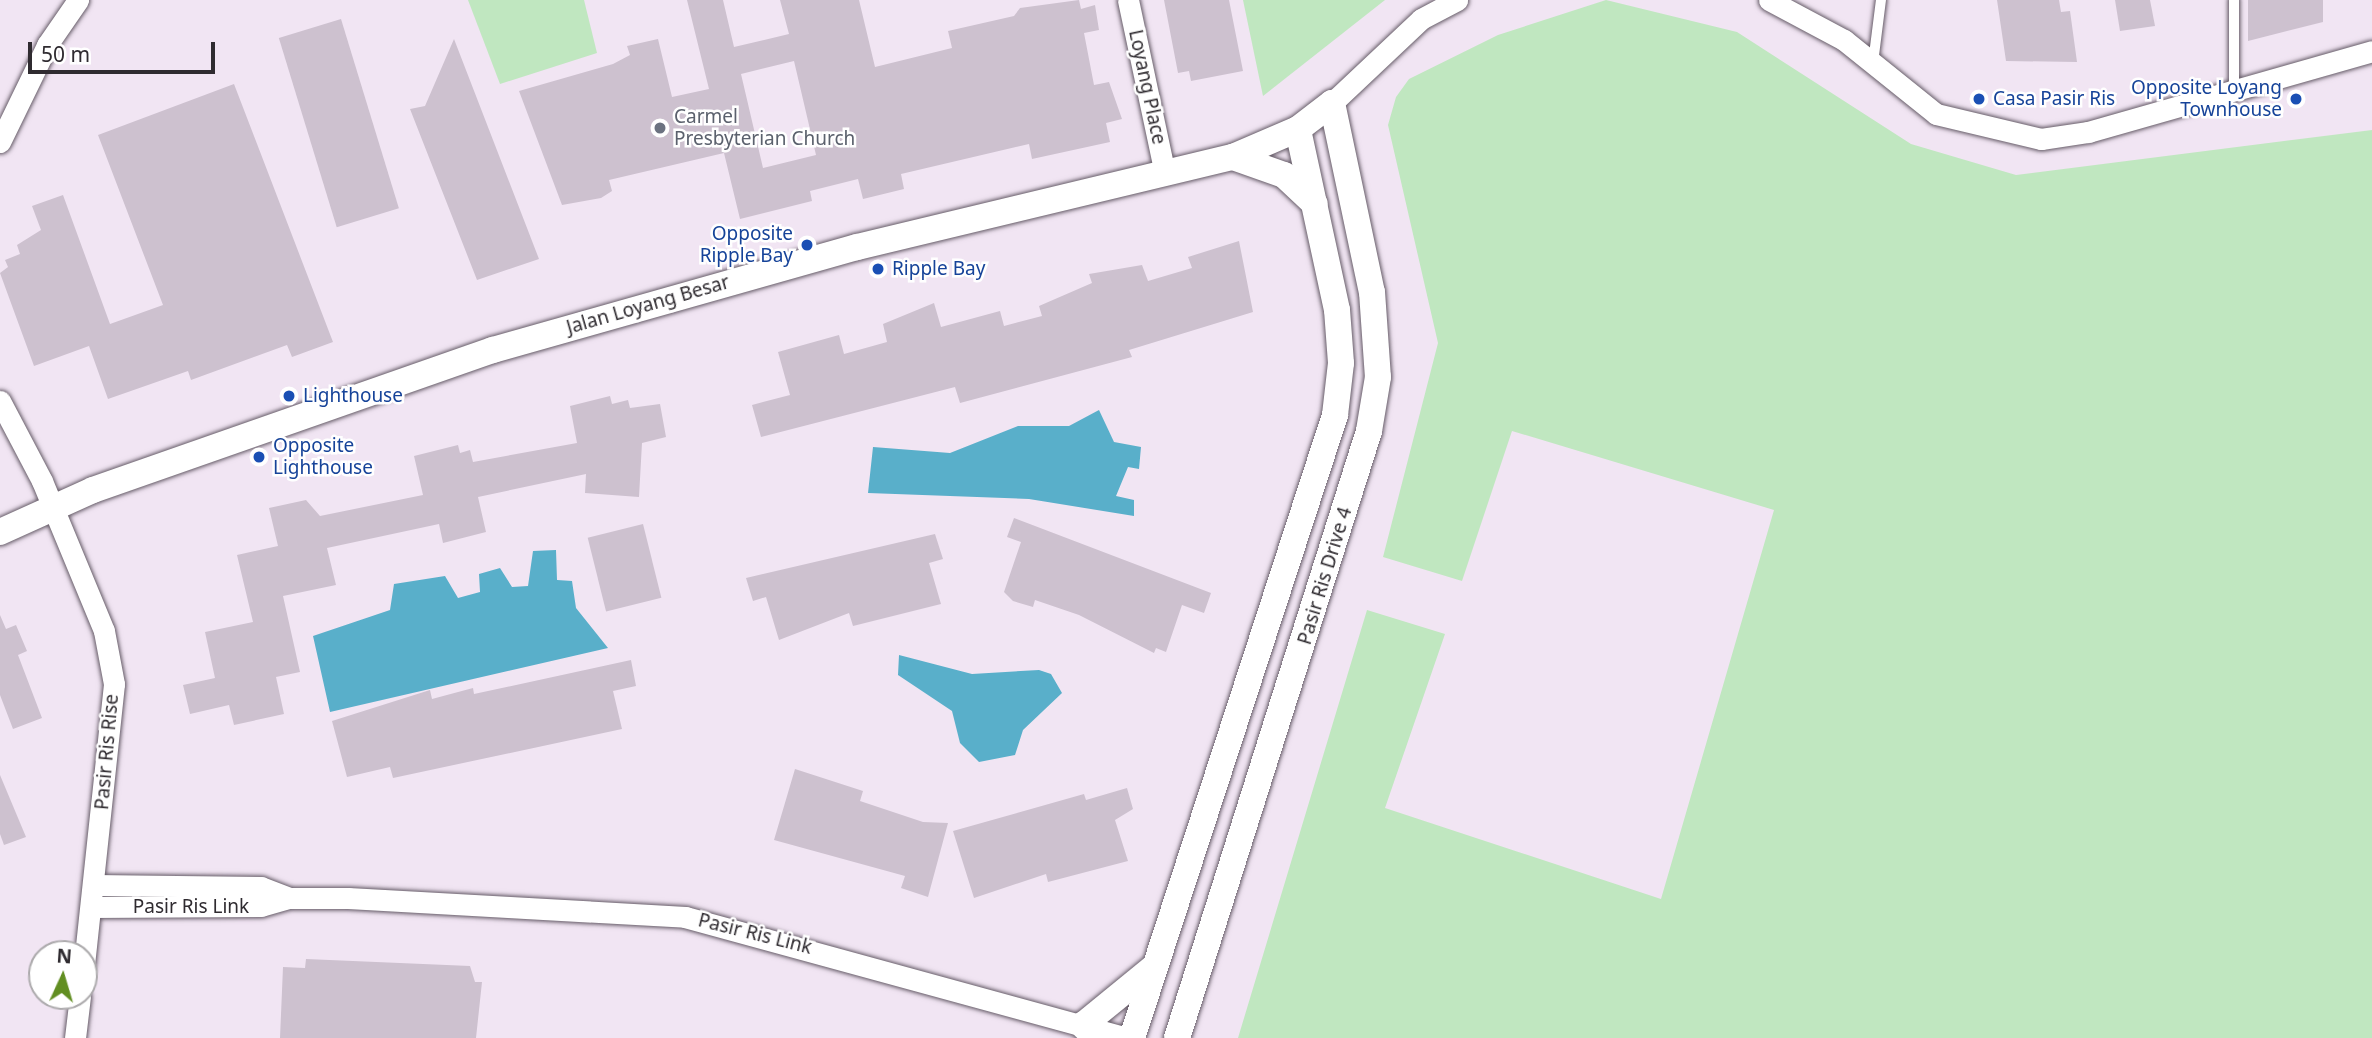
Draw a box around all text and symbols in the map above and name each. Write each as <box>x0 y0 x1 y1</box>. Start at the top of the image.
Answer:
scale bar <box>32 28 219 72</box>
street label: Loyang Place <box>1124 28 1170 146</box>
text: 50 m <box>41 40 90 68</box>
place label: Opposite Loyang Townhouse <box>2131 77 2282 121</box>
place label: Casa Pasir Ris <box>1993 88 2115 110</box>
marker: Casa Pasir Ris <box>1971 91 1987 107</box>
marker: Opposite Loyang Townhouse <box>2288 91 2304 107</box>
place label: Carmel Presbyterian Church <box>674 106 855 150</box>
marker: Carmel Presbyterian Church <box>652 120 668 136</box>
place label: Opposite Ripple Bay <box>700 223 793 267</box>
marker: Opposite Ripple Bay <box>799 237 815 253</box>
place label: Ripple Bay <box>892 258 985 280</box>
marker: Ripple Bay <box>870 261 886 277</box>
street label: Jalan Loyang Besar <box>564 271 732 339</box>
place label: Lighthouse <box>303 385 403 407</box>
marker: Lighthouse <box>281 388 297 404</box>
place label: Opposite Lighthouse <box>273 435 373 479</box>
marker: Opposite Lighthouse <box>251 449 267 465</box>
street label: Pasir Ris Drive 4 <box>1293 505 1357 647</box>
street label: Pasir Ris Rise <box>91 693 123 811</box>
street label: Pasir Ris Link <box>133 896 249 918</box>
street label: Pasir Ris Link <box>696 909 814 959</box>
north arrow <box>28 940 98 1010</box>
text: N <box>56 943 73 970</box>

